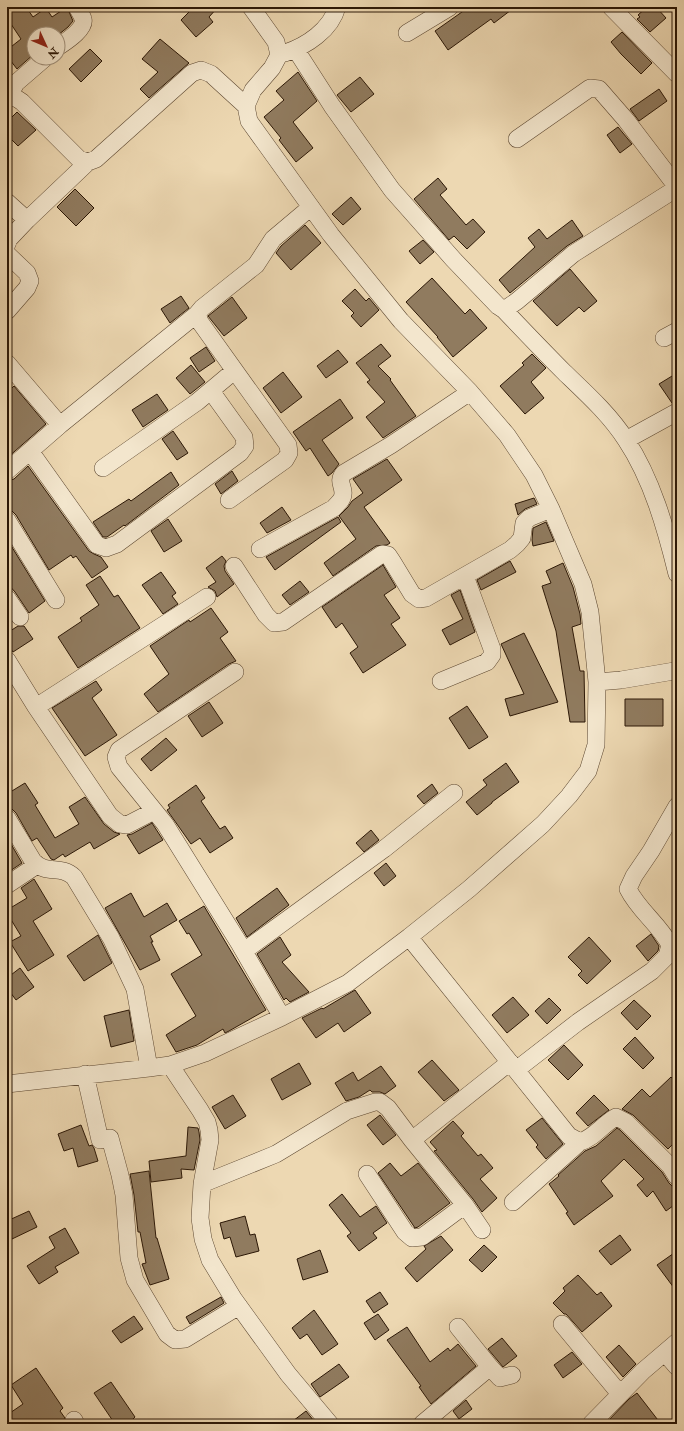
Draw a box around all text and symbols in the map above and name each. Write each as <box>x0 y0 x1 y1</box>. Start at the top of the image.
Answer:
north arrow <box>26 26 66 66</box>
text: N <box>44 44 62 61</box>

